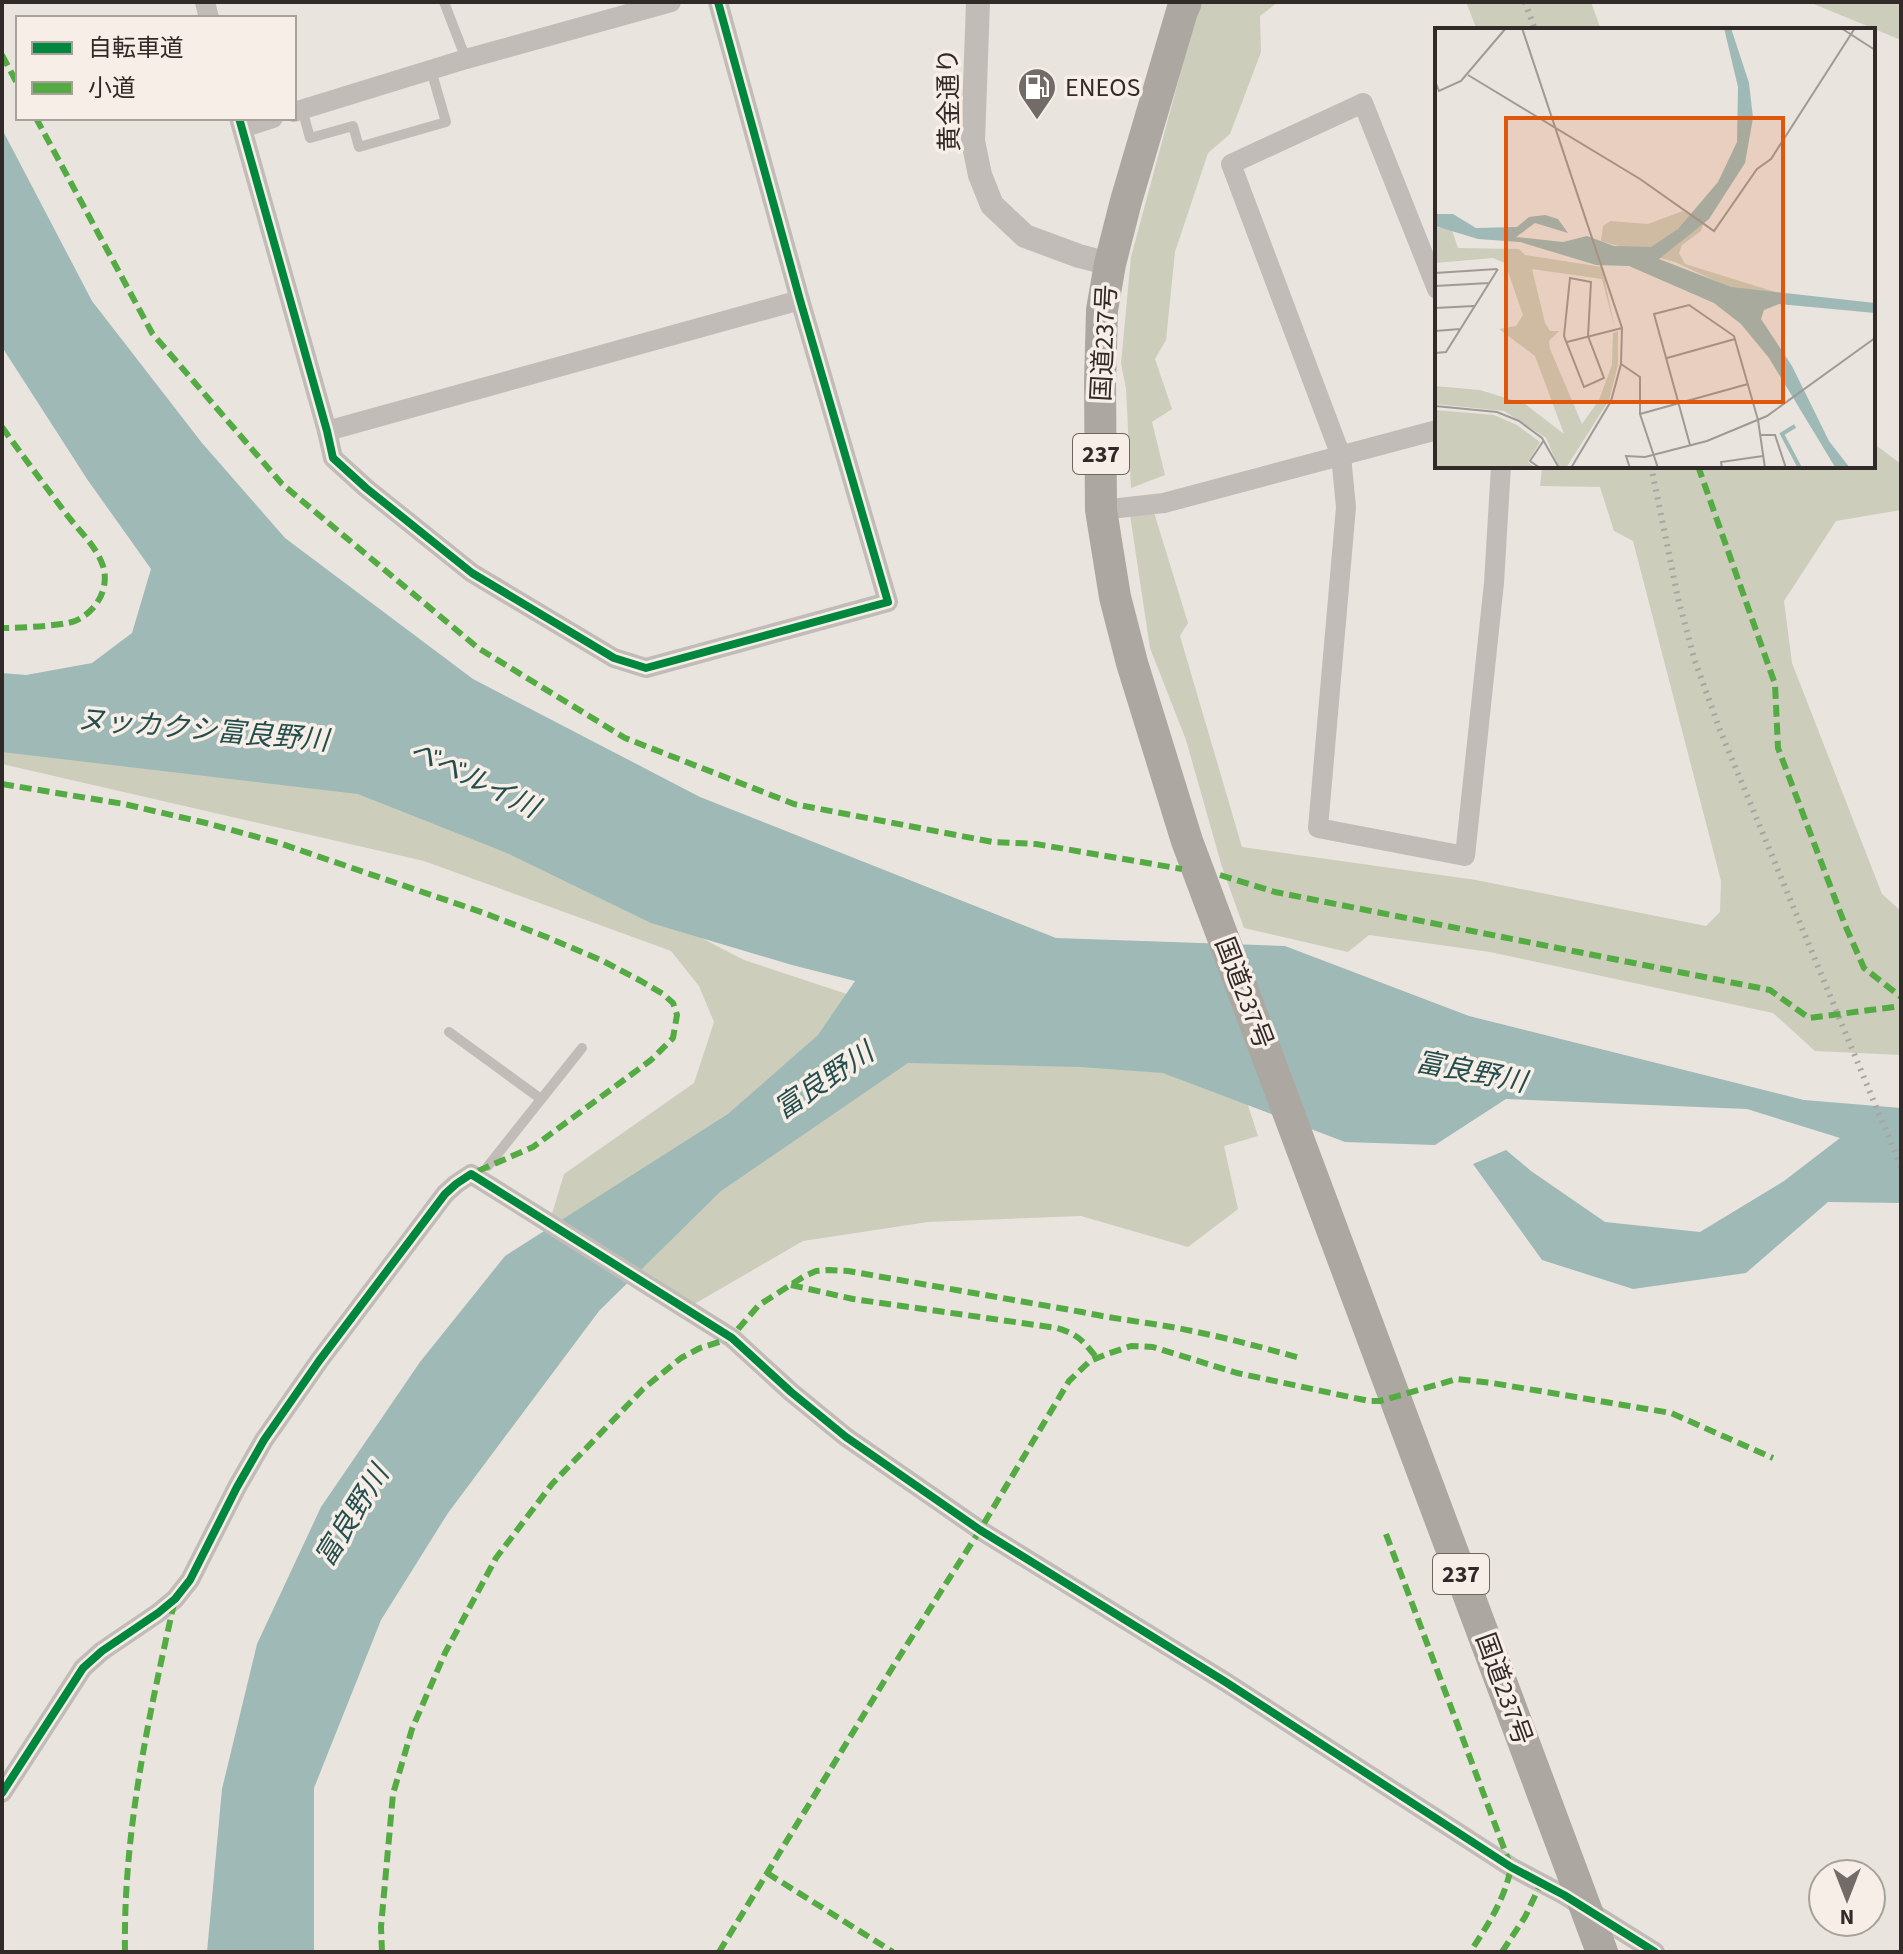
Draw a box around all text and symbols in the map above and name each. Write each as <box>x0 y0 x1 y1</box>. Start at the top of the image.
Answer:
legend <box>16 16 296 120</box>
inset map <box>1435 28 1875 468</box>
text: 自転車道 <box>88 31 184 66</box>
street label: 黄金通り <box>930 48 968 152</box>
fuel station icon: ENEOS <box>1016 66 1058 121</box>
place label: ENEOS <box>1065 69 1140 106</box>
text: 小道 <box>88 71 136 106</box>
street label: 国道237号 <box>1082 284 1126 402</box>
road number: 237 <box>1073 434 1129 474</box>
water label: ヌッカクシ富良野川 <box>76 699 333 761</box>
water label: ベベルイ川 <box>402 730 548 829</box>
street label: 国道237号 <box>1206 932 1282 1054</box>
water label: 富良野川 <box>766 1031 884 1129</box>
water label: 富良野川 <box>1412 1042 1533 1103</box>
water label: 富良野川 <box>305 1455 400 1574</box>
road number: 237 <box>1433 1554 1489 1594</box>
street label: 国道237号 <box>1467 1628 1541 1750</box>
north arrow <box>1807 1858 1887 1938</box>
text: N <box>1840 1901 1854 1933</box>

